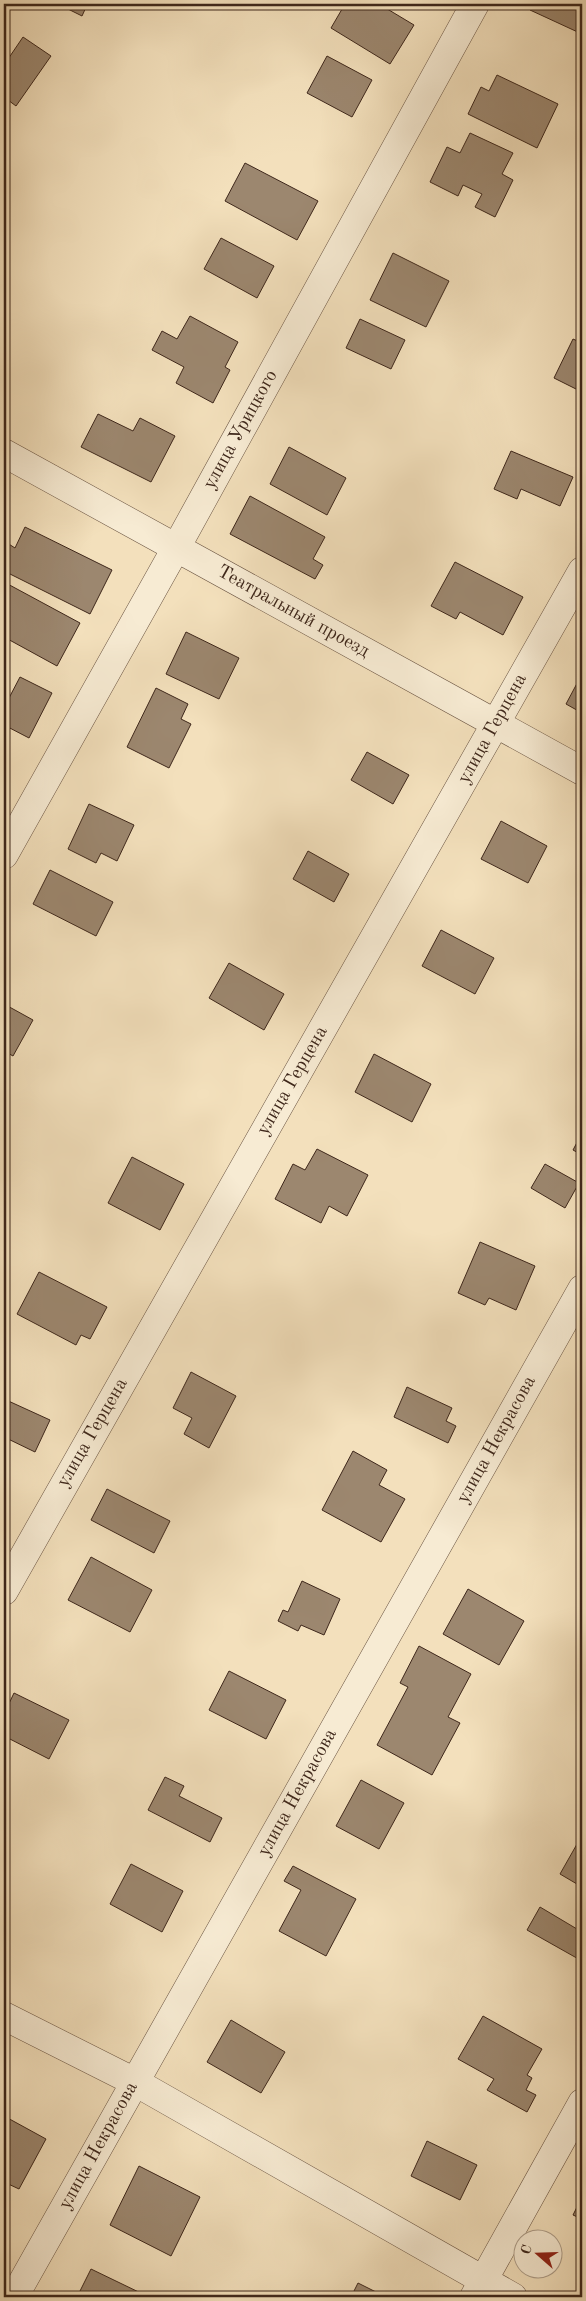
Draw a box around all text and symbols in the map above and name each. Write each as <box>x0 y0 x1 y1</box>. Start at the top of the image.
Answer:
street label: улица Урицкого <box>200 367 282 493</box>
street label: Театральный проезд <box>214 562 373 662</box>
street label: улица Герцена <box>455 670 531 787</box>
street label: улица Герцена <box>254 1023 332 1139</box>
street label: улица Некрасова <box>454 1372 540 1507</box>
street label: улица Герцена <box>54 1375 132 1491</box>
street label: улица Некрасова <box>255 1725 341 1860</box>
street label: улица Некрасова <box>56 2078 142 2213</box>
north arrow <box>514 2228 564 2278</box>
text: С <box>519 2243 535 2257</box>

